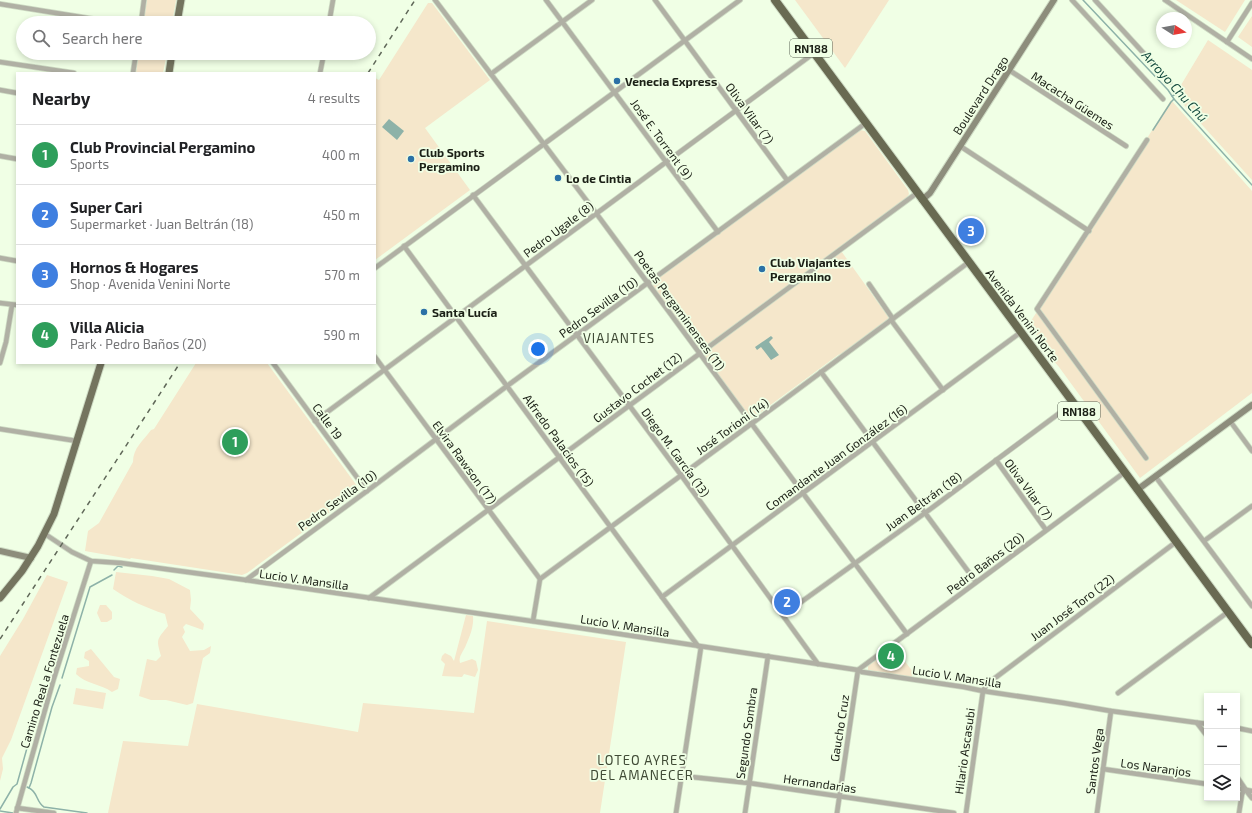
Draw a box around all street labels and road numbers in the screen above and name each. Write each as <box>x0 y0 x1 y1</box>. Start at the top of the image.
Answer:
road number: RN188 <box>790 39 832 57</box>
street label: Boulevard Drago <box>949 53 1011 137</box>
street label: Macacha Güemes <box>1029 68 1117 132</box>
street label: Oliva Vilar (7) <box>723 80 777 146</box>
street label: José E. Torrent (9) <box>628 96 696 182</box>
street label: Pedro Ugale (8) <box>520 198 596 260</box>
street label: Poetas Pergaminenses (11) <box>632 247 728 373</box>
street label: Avenida Venini Norte <box>983 266 1063 364</box>
street label: Pedro Sevilla (10) <box>556 274 640 340</box>
street label: Gustavo Cochet (12) <box>590 349 684 425</box>
street label: Alfredo Palacios (15) <box>521 391 597 489</box>
street label: José Torioni (14) <box>693 395 771 457</box>
street label: Calle 19 <box>310 400 346 442</box>
street label: Comandante Juan González (16) <box>762 401 910 513</box>
road number: RN188 <box>1058 402 1100 420</box>
street label: Diego M. García (13) <box>639 405 713 499</box>
street label: Elvira Rawson (17) <box>430 418 500 506</box>
street label: Oliva Vilar (7) <box>1002 456 1056 522</box>
street label: Pedro Sevilla (10) <box>295 467 379 533</box>
street label: Juan Beltrán (18) <box>882 469 964 533</box>
street label: Pedro Baños (20) <box>943 529 1027 597</box>
street label: Lucio V. Mansilla <box>258 566 350 592</box>
street label: Juan José Toro (22) <box>1027 571 1117 643</box>
street label: Lucio V. Mansilla <box>579 611 671 639</box>
street label: Camino Real a Fontezuela <box>17 612 71 750</box>
street label: Lucio V. Mansilla <box>911 662 1003 690</box>
street label: Segundo Sombra <box>733 686 759 780</box>
street label: Gaucho Cruz <box>827 693 851 763</box>
street label: Hilario Ascasubi <box>951 707 977 795</box>
street label: Santos Vega <box>1082 727 1106 795</box>
street label: Los Naranjos <box>1120 755 1192 780</box>
street label: Hernandarias <box>783 771 857 795</box>

